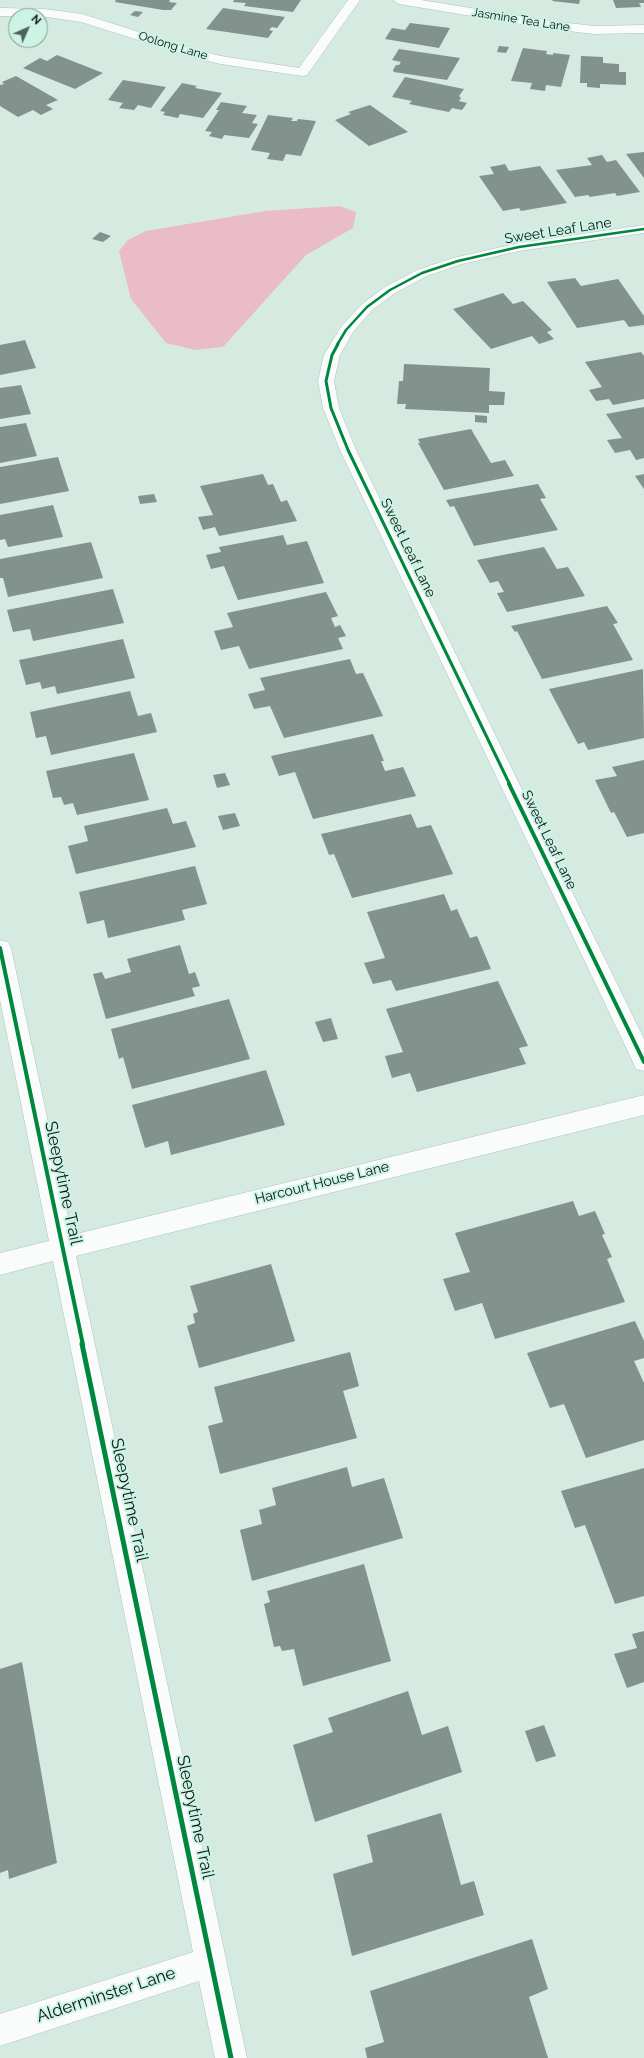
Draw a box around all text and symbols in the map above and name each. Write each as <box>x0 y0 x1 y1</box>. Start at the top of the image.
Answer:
street label: Jasmine Tea Lane <box>471 5 571 35</box>
north arrow <box>8 8 48 48</box>
text: N <box>29 12 44 27</box>
street label: Oolong Lane <box>137 29 209 63</box>
street label: Sweet Leaf Lane <box>503 214 613 248</box>
street label: Sweet Leaf Lane <box>377 496 439 600</box>
street label: Sweet Leaf Lane <box>518 788 580 892</box>
street label: Sleepytime Trail <box>40 1119 86 1247</box>
street label: Harcourt House Lane <box>253 1158 391 1208</box>
street label: Sleepytime Trail <box>106 1436 152 1564</box>
street label: Sleepytime Trail <box>172 1753 218 1881</box>
street label: Alderminster Lane <box>34 1963 178 2027</box>

